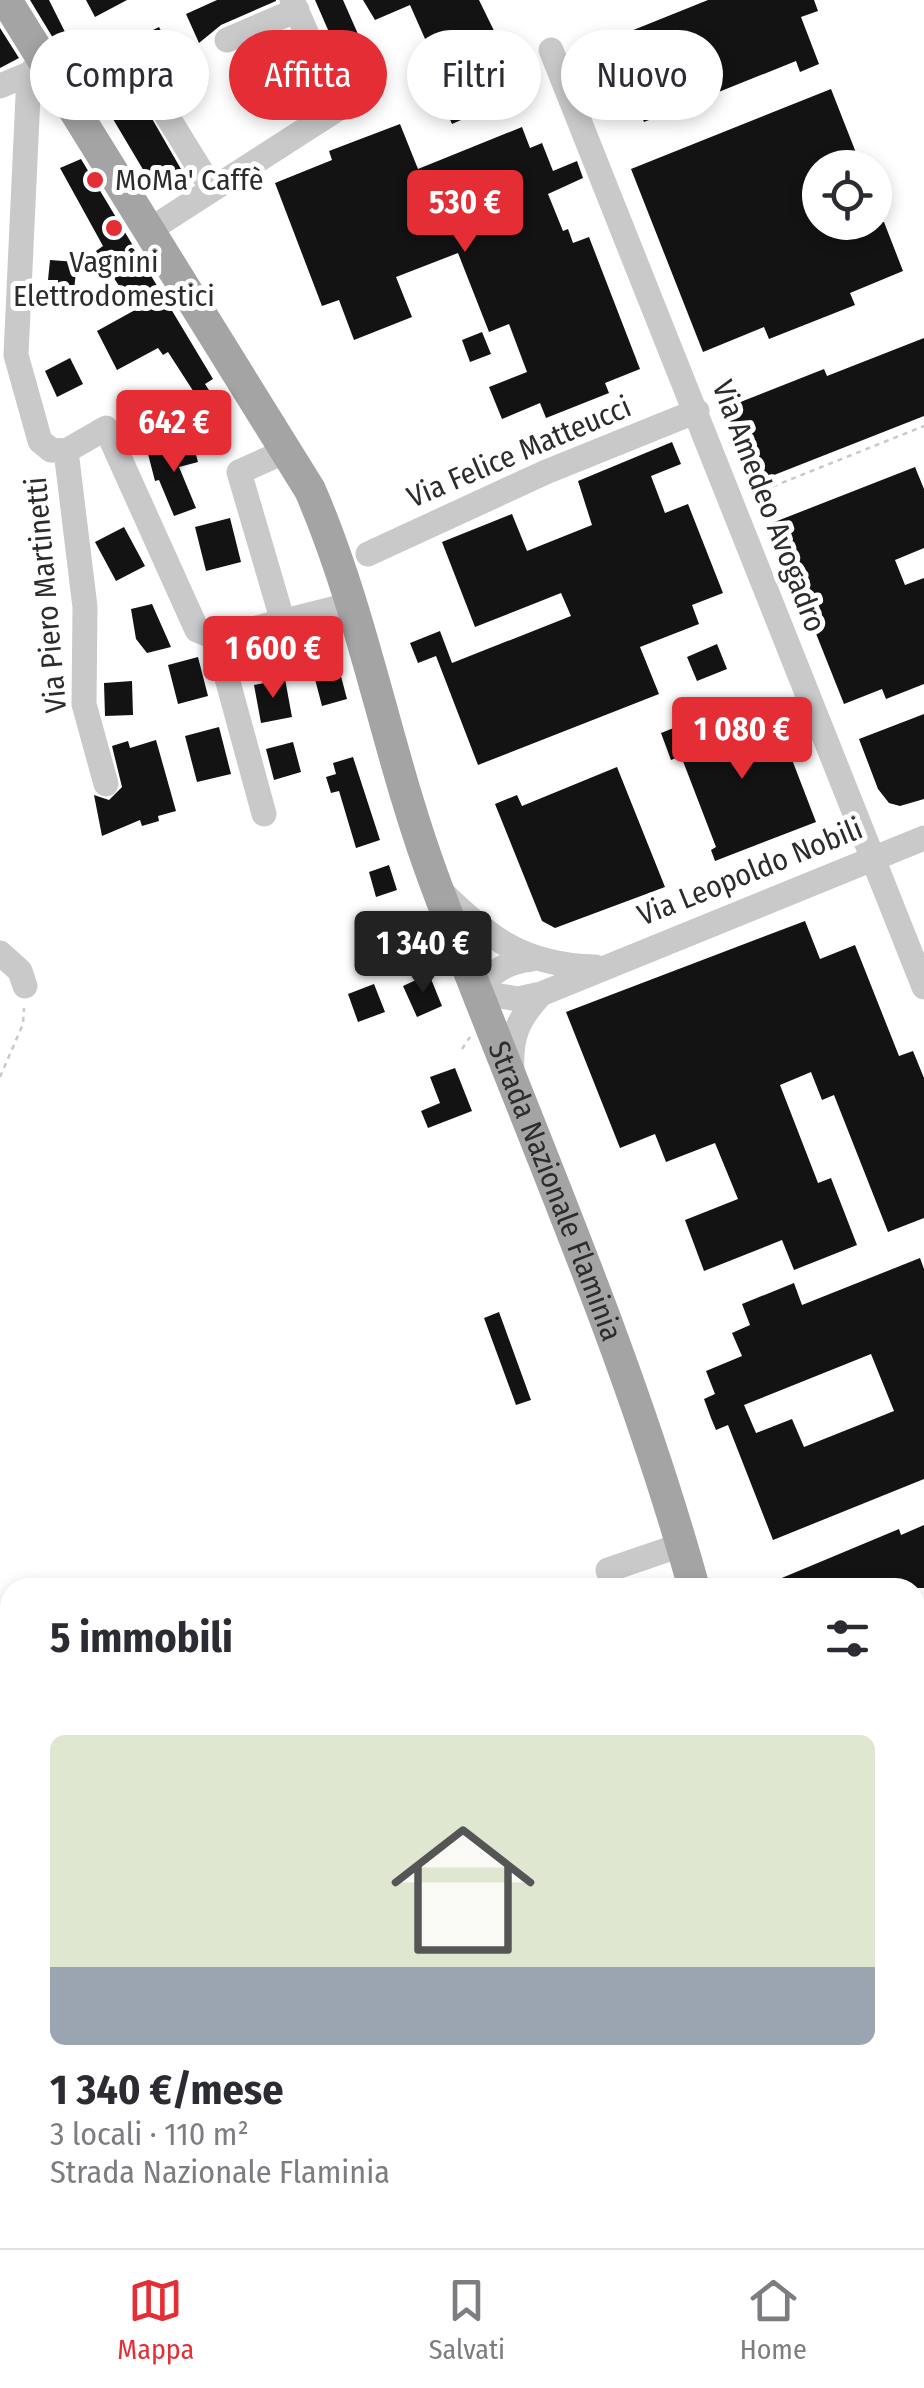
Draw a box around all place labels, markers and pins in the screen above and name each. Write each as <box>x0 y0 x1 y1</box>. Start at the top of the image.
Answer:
place label: MoMa' Caffè <box>115 162 263 198</box>
marker: MoMa' Caffè <box>84 169 106 191</box>
pin: 530 € <box>395 170 535 255</box>
marker: Vagnini Elettrodomestici <box>103 217 125 239</box>
place label: Vagnini Elettrodomestici <box>13 244 215 314</box>
pin: 642 € <box>104 390 244 475</box>
pin: 1 600 € <box>181 616 365 701</box>
pin: 1 080 € <box>650 697 834 782</box>
pin: 1 340 € <box>331 911 515 996</box>

